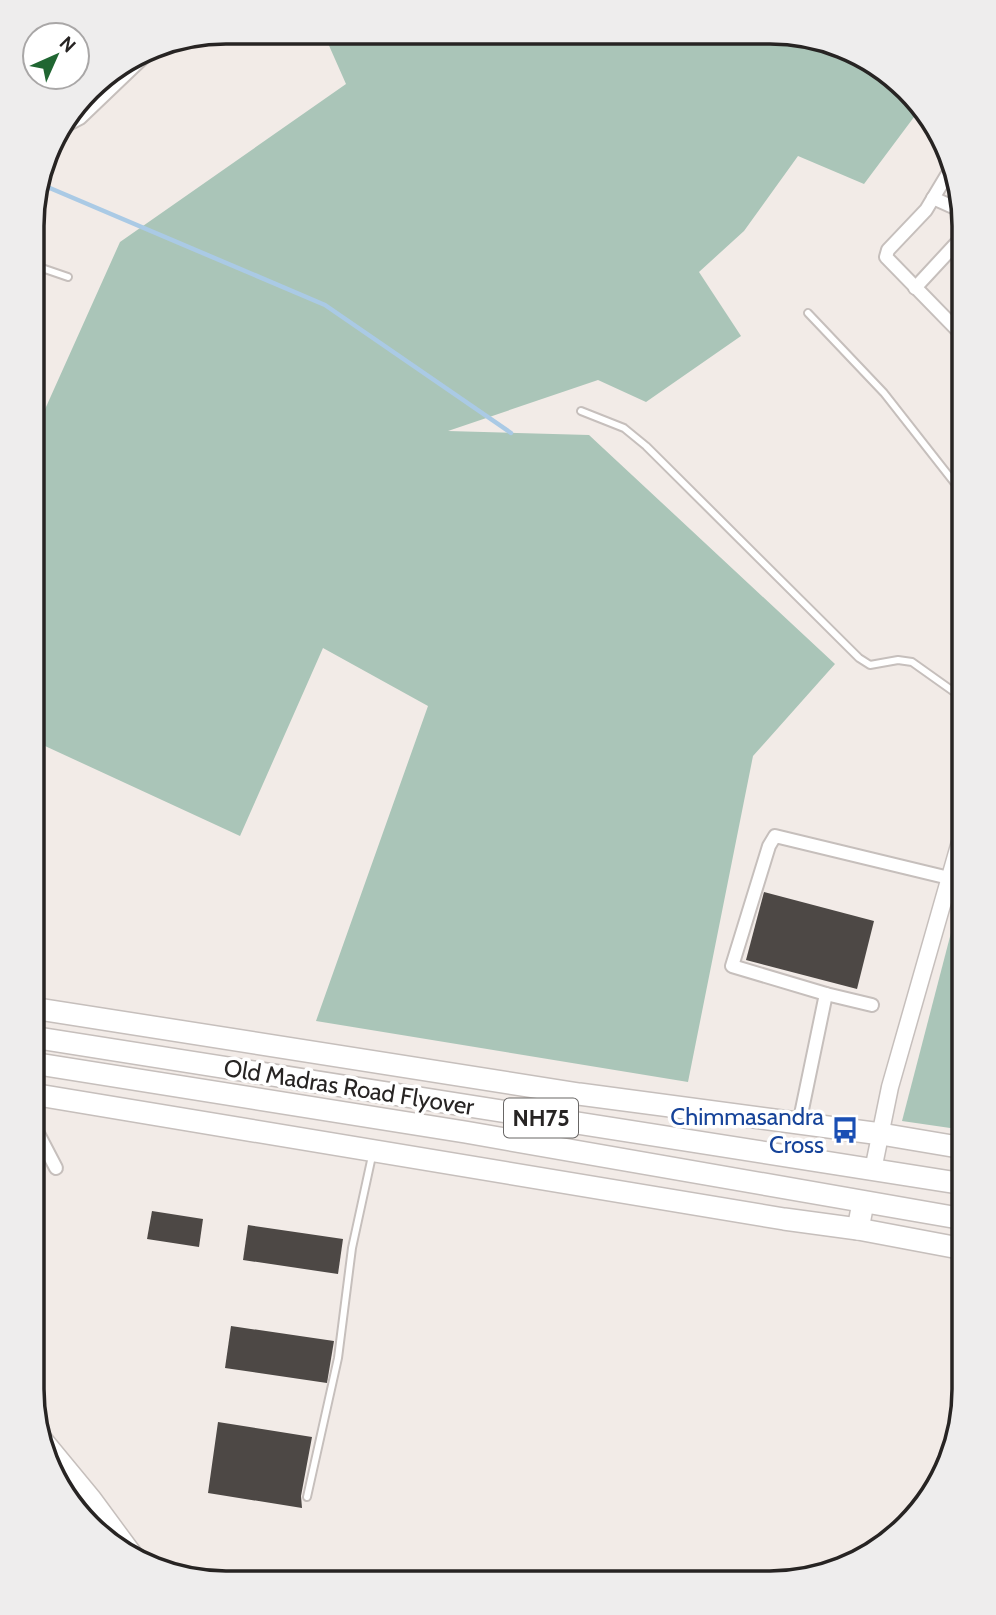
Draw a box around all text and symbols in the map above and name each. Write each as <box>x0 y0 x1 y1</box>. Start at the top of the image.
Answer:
north arrow <box>21 21 91 91</box>
text: N <box>55 31 81 57</box>
street label: Old Madras Road Flyover <box>222 1053 477 1121</box>
road number: NH75 <box>504 1098 578 1138</box>
place label: Chimmasandra Cross <box>670 1102 824 1159</box>
bus stop icon: Chimmasandra Cross <box>830 1115 860 1145</box>

